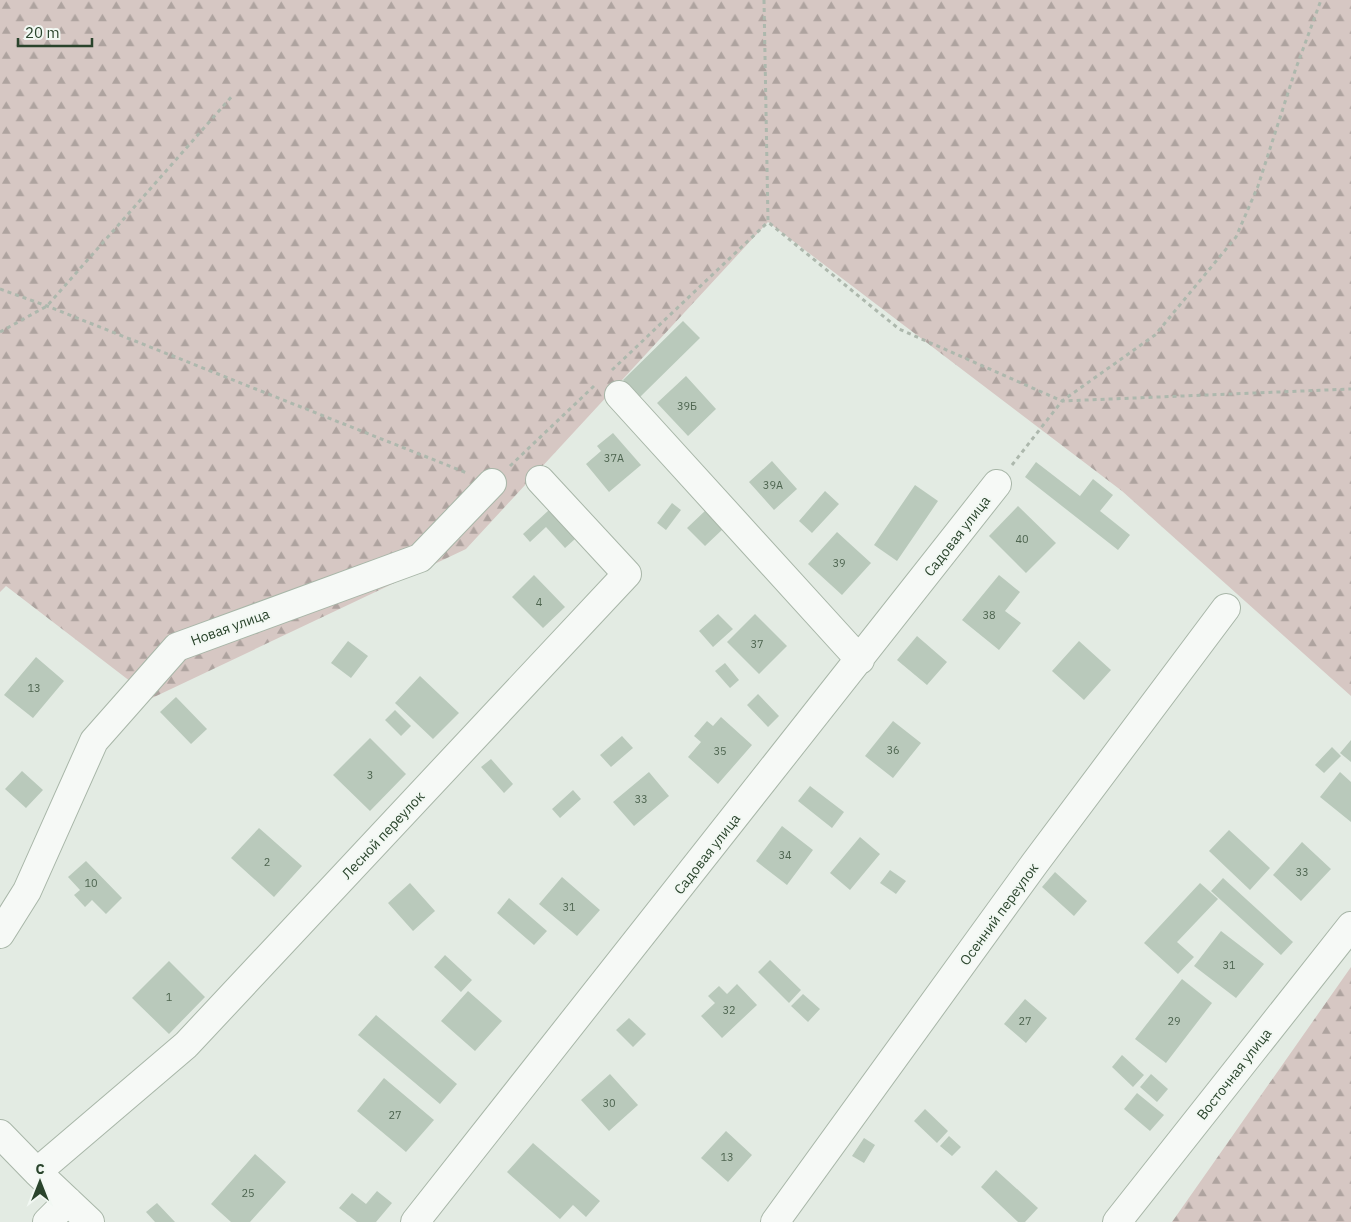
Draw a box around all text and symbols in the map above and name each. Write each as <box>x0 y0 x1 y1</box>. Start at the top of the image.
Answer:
scale bar <box>18 15 91 47</box>
text: 20 m <box>25 23 60 42</box>
house number: 39Б <box>677 399 697 413</box>
house number: 37А <box>604 451 624 465</box>
house number: 39А <box>763 478 783 492</box>
street label: Садовая улица <box>920 492 994 580</box>
house number: 40 <box>1015 532 1029 546</box>
house number: 39 <box>832 556 846 570</box>
house number: 4 <box>536 595 543 609</box>
street label: Новая улица <box>188 604 272 650</box>
house number: 38 <box>982 608 996 622</box>
house number: 37 <box>750 637 764 651</box>
house number: 13 <box>27 681 41 695</box>
house number: 36 <box>886 743 900 757</box>
house number: 35 <box>713 744 727 758</box>
house number: 3 <box>367 768 373 782</box>
street label: Лесной переулок <box>338 787 429 883</box>
house number: 33 <box>634 792 648 806</box>
street label: Садовая улица <box>670 810 744 898</box>
house number: 34 <box>778 848 792 862</box>
house number: 2 <box>264 855 270 869</box>
street label: Осенний переулок <box>956 859 1042 969</box>
house number: 33 <box>1295 865 1309 879</box>
house number: 10 <box>84 876 98 890</box>
house number: 31 <box>562 900 576 914</box>
house number: 31 <box>1222 958 1236 972</box>
house number: 1 <box>166 990 173 1004</box>
house number: 32 <box>722 1003 736 1017</box>
house number: 27 <box>1018 1014 1032 1028</box>
house number: 29 <box>1167 1014 1181 1028</box>
street label: Восточная улица <box>1193 1024 1276 1123</box>
house number: 30 <box>602 1096 616 1110</box>
house number: 27 <box>388 1108 402 1122</box>
house number: 13 <box>720 1150 734 1164</box>
north arrow <box>15 1157 65 1207</box>
text: С <box>35 1160 45 1178</box>
house number: 25 <box>241 1186 255 1200</box>

